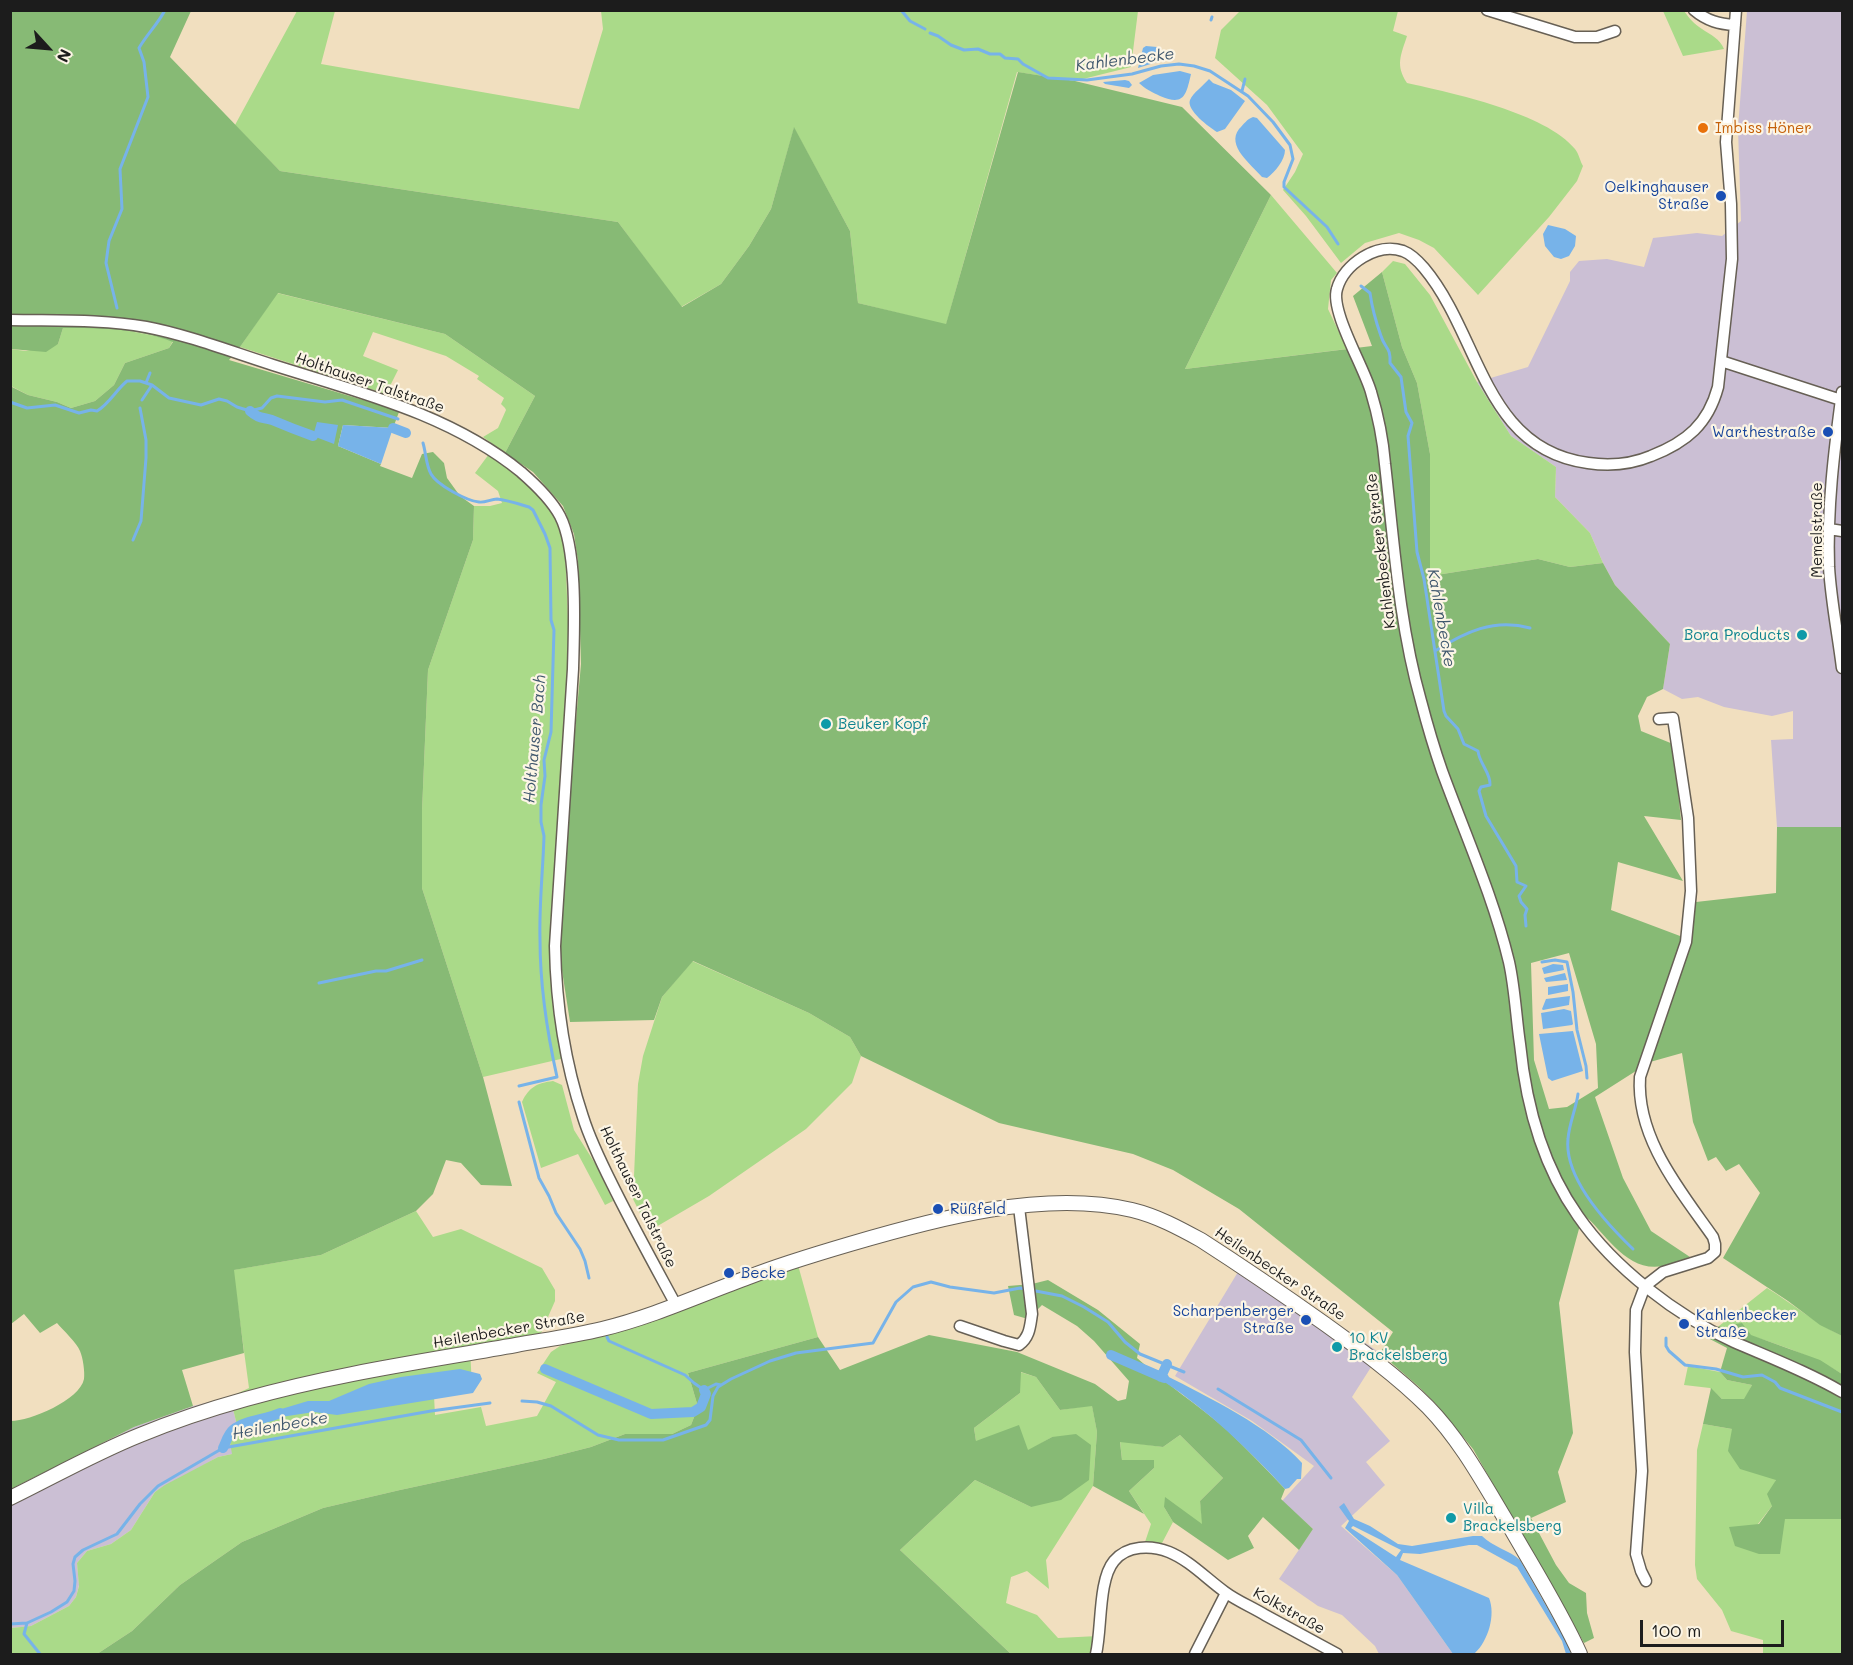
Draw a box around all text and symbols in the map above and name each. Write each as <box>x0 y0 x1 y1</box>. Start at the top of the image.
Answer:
north arrow <box>18 18 78 78</box>
water label: Kahlenbecke <box>1075 44 1175 76</box>
text: N <box>53 46 77 66</box>
place label: Imbiss Höner <box>1715 119 1812 137</box>
marker: Imbiss Höner <box>1696 121 1710 135</box>
place label: Oelkinghauser Straße <box>1604 178 1709 213</box>
marker: Oelkinghauser Straße <box>1714 189 1728 203</box>
street label: Holthauser Talstraße <box>293 349 447 417</box>
place label: Warthestraße <box>1712 423 1816 441</box>
marker: Warthestraße <box>1821 425 1835 439</box>
street label: Kahlenbecker Straße <box>1363 472 1399 630</box>
street label: Memelstraße <box>1808 482 1826 578</box>
water label: Kahlenbecke <box>1423 567 1459 669</box>
place label: Bora Products <box>1684 626 1790 644</box>
marker: Bora Products <box>1795 628 1809 642</box>
water label: Holthauser Bach <box>520 674 550 804</box>
place label: Beuker Kopf <box>838 715 927 733</box>
marker: Beuker Kopf <box>819 717 833 731</box>
street label: Holthauser Talstraße <box>596 1123 680 1271</box>
place label: Rüßfeld <box>950 1200 1006 1218</box>
marker: Rüßfeld <box>931 1202 945 1216</box>
street label: Heilenbecker Straße <box>1211 1224 1349 1324</box>
place label: Becke <box>741 1264 786 1282</box>
marker: Becke <box>722 1266 736 1280</box>
place label: Scharpenberger Straße <box>1173 1302 1294 1337</box>
place label: Kahlenbecker Straße <box>1696 1306 1797 1341</box>
street label: Heilenbecker Straße <box>432 1308 586 1352</box>
marker: Scharpenberger Straße <box>1299 1313 1313 1327</box>
marker: Kahlenbecker Straße <box>1677 1317 1691 1331</box>
place label: 10 KV Brackelsberg <box>1349 1329 1447 1364</box>
marker: 10 KV Brackelsberg <box>1330 1340 1344 1354</box>
water label: Heilenbecke <box>231 1408 329 1444</box>
place label: Villa Brackelsberg <box>1463 1500 1561 1535</box>
marker: Villa Brackelsberg <box>1444 1511 1458 1525</box>
street label: Kolkstraße <box>1250 1584 1328 1638</box>
scale bar <box>1643 1608 1787 1646</box>
text: 100 m <box>1651 1618 1701 1642</box>

